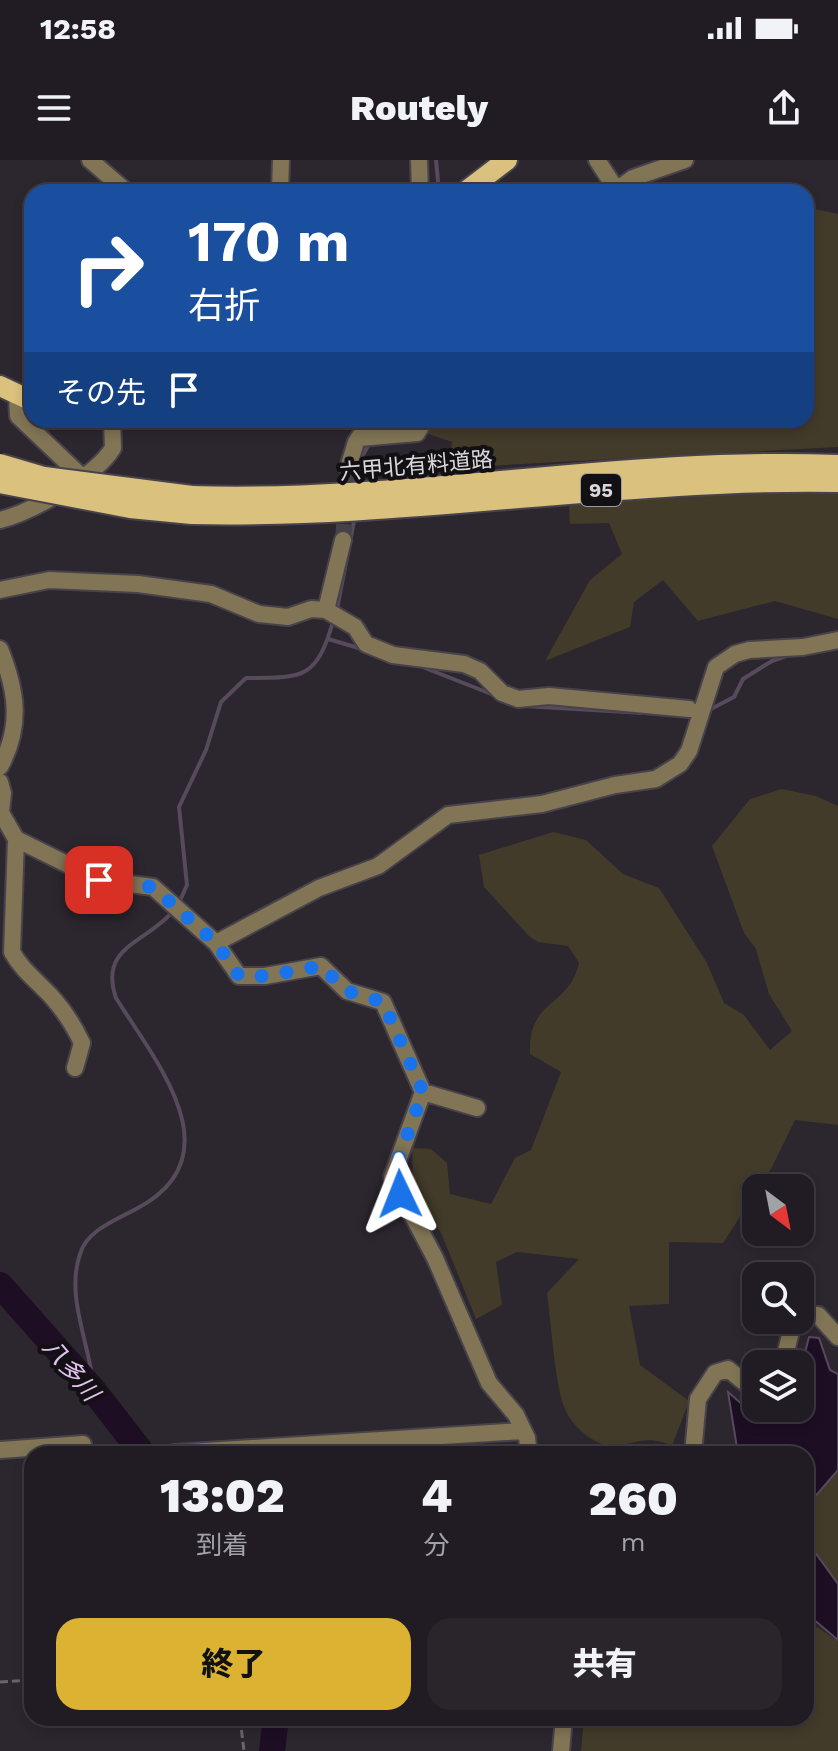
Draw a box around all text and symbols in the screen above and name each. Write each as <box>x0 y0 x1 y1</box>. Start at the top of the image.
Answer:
text: 12:58 <box>40 11 116 46</box>
icon: menu <box>32 86 76 130</box>
icon: share <box>762 86 806 130</box>
text: Routely <box>350 87 488 129</box>
text: 170 m <box>188 209 350 275</box>
icon: right <box>56 216 160 320</box>
text: 右折 <box>188 285 260 327</box>
icon: arrive <box>162 368 206 412</box>
text: その先 <box>56 375 146 410</box>
street label: 六甲北有料道路 <box>338 446 494 485</box>
road number: 95 <box>581 474 621 506</box>
pin <box>65 846 133 914</box>
icon: arrive <box>77 858 121 902</box>
position arrow <box>358 1152 442 1236</box>
north arrow <box>742 1174 814 1246</box>
map controls <box>742 1174 814 1422</box>
button: search <box>742 1262 814 1334</box>
water label: 八多川 <box>37 1333 107 1409</box>
button: layers <box>742 1350 814 1422</box>
text: 13:02 <box>160 1467 285 1524</box>
text: 4 <box>421 1467 452 1524</box>
text: 260 <box>588 1470 678 1527</box>
text: m <box>621 1527 646 1557</box>
text: 到着 <box>196 1530 248 1560</box>
text: 分 <box>423 1530 449 1560</box>
button: 終了 <box>56 1618 411 1710</box>
button: 共有 <box>427 1618 782 1710</box>

